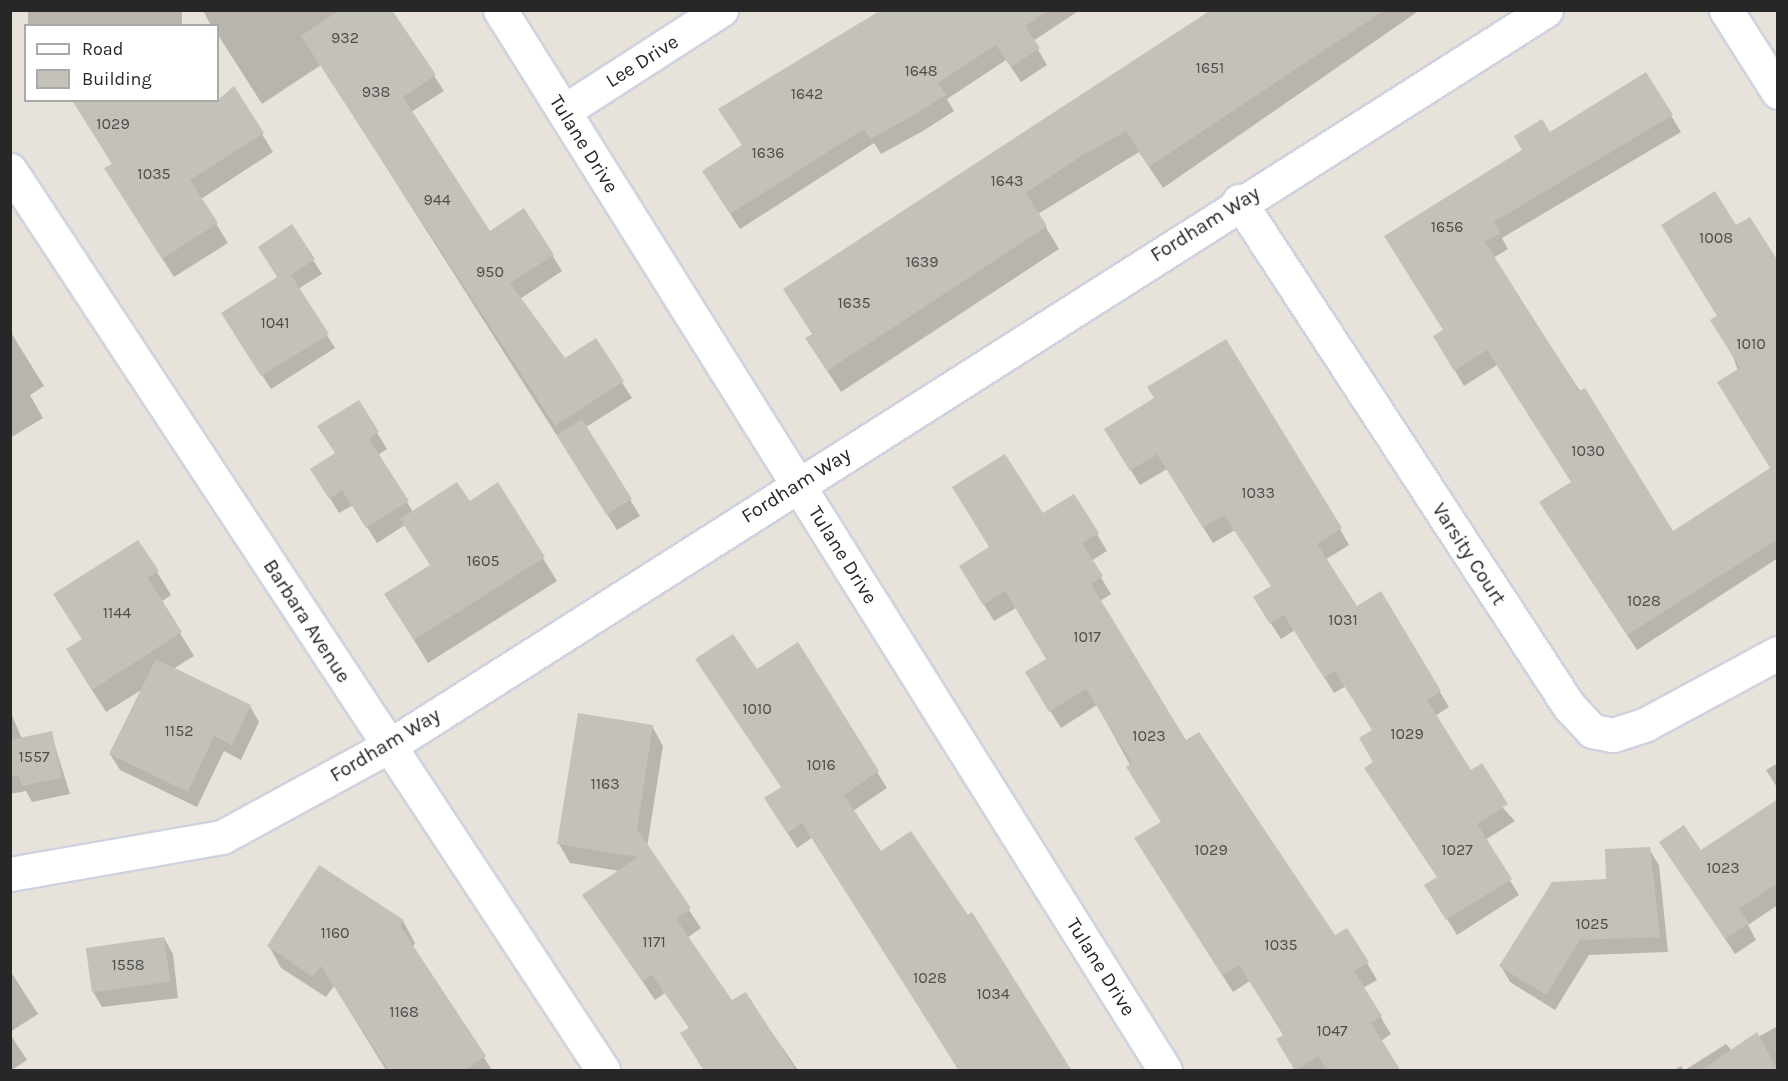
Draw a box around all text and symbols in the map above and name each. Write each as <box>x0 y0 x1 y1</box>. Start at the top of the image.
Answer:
legend <box>24 24 219 102</box>
house number: 932 <box>331 28 359 48</box>
street label: Lee Drive <box>601 29 683 93</box>
text: Road <box>82 38 123 60</box>
house number: 1651 <box>1196 58 1224 78</box>
house number: 1648 <box>904 61 938 81</box>
text: Building <box>82 68 152 90</box>
house number: 938 <box>362 82 390 102</box>
house number: 1642 <box>791 84 823 104</box>
street label: Tulane Drive <box>544 91 624 197</box>
house number: 1029 <box>96 114 130 134</box>
house number: 1636 <box>751 143 785 163</box>
house number: 1035 <box>137 164 171 184</box>
house number: 1643 <box>991 171 1023 191</box>
street label: Fordham Way <box>1146 181 1264 267</box>
house number: 944 <box>423 190 451 210</box>
house number: 1656 <box>1431 217 1463 237</box>
house number: 1008 <box>1699 228 1733 248</box>
house number: 1639 <box>905 252 939 272</box>
house number: 950 <box>476 262 504 282</box>
house number: 1635 <box>838 293 870 313</box>
house number: 1041 <box>260 313 290 333</box>
house number: 1010 <box>1736 334 1766 354</box>
house number: 1030 <box>1571 441 1605 461</box>
street label: Fordham Way <box>737 442 855 528</box>
house number: 1033 <box>1241 483 1275 503</box>
street label: Varsity Court <box>1427 498 1511 610</box>
street label: Tulane Drive <box>803 502 883 608</box>
house number: 1605 <box>467 551 499 571</box>
street label: Barbara Avenue <box>258 555 356 687</box>
house number: 1028 <box>1627 591 1661 611</box>
house number: 1144 <box>103 603 131 623</box>
house number: 1031 <box>1328 610 1358 630</box>
house number: 1017 <box>1073 627 1101 647</box>
house number: 1010 <box>742 699 772 719</box>
street label: Fordham Way <box>326 703 444 787</box>
house number: 1152 <box>165 721 193 741</box>
house number: 1029 <box>1390 724 1424 744</box>
house number: 1023 <box>1132 726 1166 746</box>
house number: 1557 <box>19 747 49 767</box>
house number: 1016 <box>806 755 836 775</box>
house number: 1163 <box>590 774 620 794</box>
house number: 1029 <box>1194 840 1228 860</box>
house number: 1027 <box>1441 840 1473 860</box>
house number: 1023 <box>1706 858 1740 878</box>
street label: Tulane Drive <box>1061 914 1141 1020</box>
house number: 1025 <box>1575 914 1609 934</box>
house number: 1160 <box>320 923 350 943</box>
house number: 1171 <box>642 932 666 952</box>
house number: 1035 <box>1264 935 1298 955</box>
house number: 1558 <box>111 955 145 975</box>
house number: 1028 <box>913 968 947 988</box>
house number: 1034 <box>976 984 1010 1004</box>
house number: 1168 <box>389 1002 419 1022</box>
house number: 1047 <box>1316 1021 1348 1041</box>

